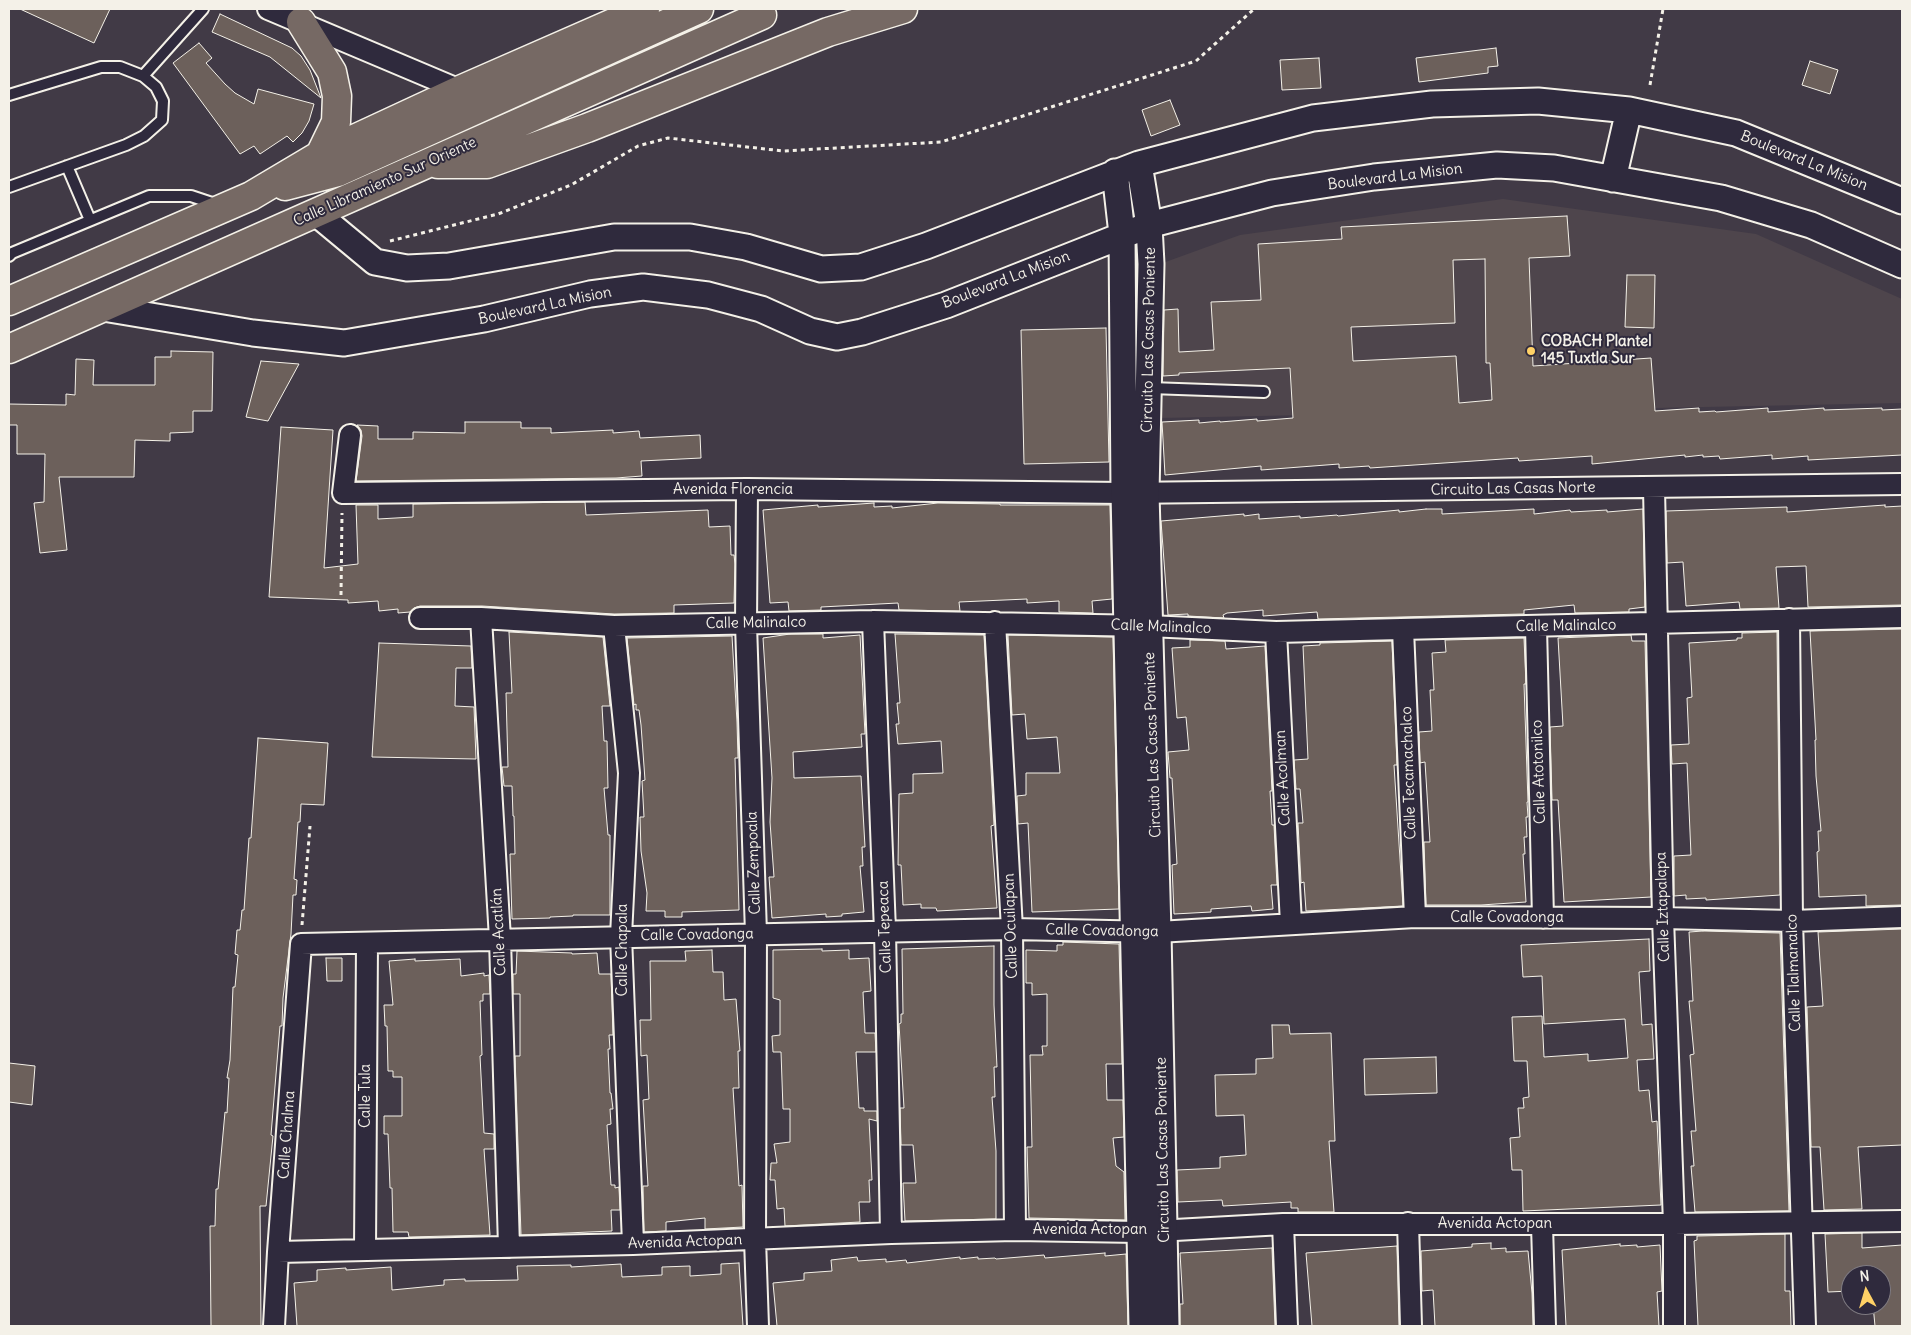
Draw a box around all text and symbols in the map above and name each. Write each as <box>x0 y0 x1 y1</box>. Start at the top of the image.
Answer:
street label: Boulevard La Mision <box>1738 127 1870 195</box>
street label: Calle Libramiento Sur Oriente <box>291 133 479 231</box>
street label: Boulevard La Mision <box>1327 160 1463 194</box>
street label: Boulevard La Mision <box>940 247 1072 313</box>
street label: Circuito Las Casas Poniente <box>1138 247 1160 433</box>
street label: Boulevard La Mision <box>477 283 613 329</box>
place label: COBACH Plantel 145 Tuxtla Sur <box>1541 333 1652 368</box>
marker: COBACH Plantel 145 Tuxtla Sur <box>1525 345 1537 357</box>
street label: Circuito Las Casas Norte <box>1430 479 1596 499</box>
street label: Avenida Florencia <box>673 481 793 499</box>
street label: Calle Malinalco <box>706 613 806 633</box>
street label: Calle Malinalco <box>1110 616 1212 638</box>
street label: Calle Malinalco <box>1516 616 1616 636</box>
street label: Circuito Las Casas Poniente <box>1141 652 1165 838</box>
street label: Calle Tecamachalco <box>1398 706 1420 840</box>
street label: Calle Atotonilco <box>1528 720 1550 824</box>
street label: Calle Acolman <box>1271 730 1295 826</box>
street label: Calle Zempoala <box>743 811 765 915</box>
street label: Calle Iztapalapa <box>1652 852 1674 962</box>
street label: Calle Ocuilapan <box>1000 873 1022 979</box>
street label: Calle Tepeaca <box>874 880 896 974</box>
street label: Calle Acatlán <box>488 888 510 976</box>
street label: Calle Chapala <box>614 904 632 996</box>
street label: Calle Covadonga <box>1450 909 1564 927</box>
street label: Calle Tlalmanalco <box>1783 914 1805 1032</box>
street label: Calle Covadonga <box>1045 921 1159 941</box>
street label: Calle Covadonga <box>640 925 754 945</box>
street label: Circuito Las Casas Poniente <box>1152 1057 1174 1243</box>
street label: Calle Tula <box>357 1064 375 1128</box>
street label: Calle Chalma <box>275 1090 299 1180</box>
street label: Avenida Actopan <box>1438 1215 1552 1233</box>
street label: Avenida Actopan <box>1033 1221 1147 1239</box>
street label: Avenida Actopan <box>627 1231 743 1253</box>
north arrow <box>1841 1265 1891 1315</box>
text: N <box>1859 1267 1870 1286</box>

